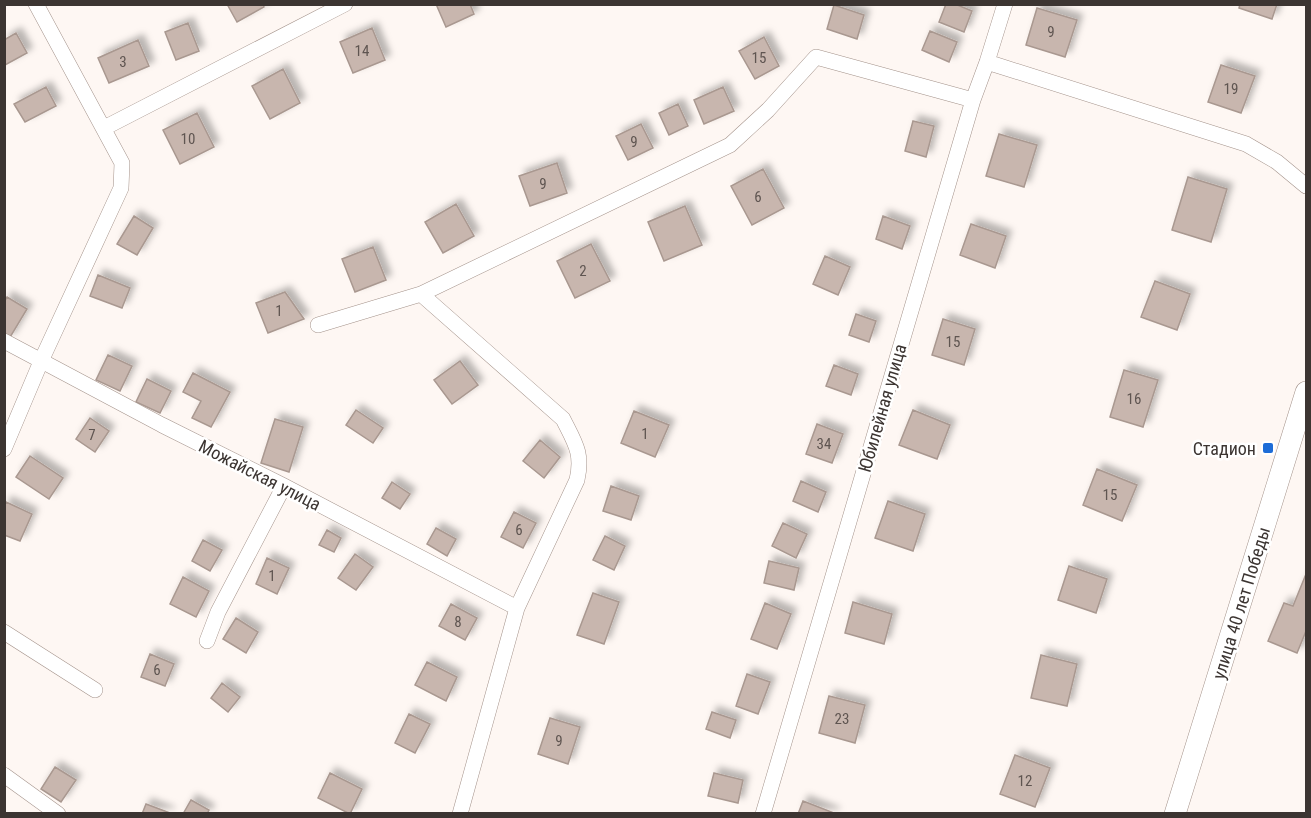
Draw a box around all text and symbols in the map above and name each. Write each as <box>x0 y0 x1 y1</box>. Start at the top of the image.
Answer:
house number: 9 <box>1047 23 1055 41</box>
house number: 14 <box>355 42 369 60</box>
house number: 15 <box>752 49 766 67</box>
house number: 3 <box>119 53 127 71</box>
house number: 19 <box>1224 80 1238 98</box>
house number: 10 <box>181 130 195 148</box>
house number: 9 <box>630 133 638 151</box>
house number: 9 <box>539 175 547 193</box>
house number: 6 <box>754 188 762 206</box>
house number: 2 <box>579 262 587 280</box>
house number: 1 <box>275 302 283 320</box>
house number: 15 <box>946 333 960 351</box>
street label: Юбилейная улица <box>854 341 910 475</box>
house number: 16 <box>1127 390 1141 408</box>
house number: 1 <box>641 425 649 443</box>
house number: 7 <box>88 426 96 444</box>
street label: Можайская улица <box>195 435 325 515</box>
house number: 34 <box>817 435 831 453</box>
place label: Стадион <box>1193 438 1256 459</box>
marker: Стадион <box>1261 441 1275 455</box>
house number: 15 <box>1103 486 1117 504</box>
house number: 6 <box>515 521 523 539</box>
street label: улица 40 лет Победы <box>1208 524 1274 682</box>
house number: 1 <box>268 567 276 585</box>
house number: 8 <box>454 613 462 631</box>
house number: 6 <box>153 661 161 679</box>
house number: 23 <box>835 710 849 728</box>
house number: 9 <box>555 732 563 750</box>
house number: 12 <box>1018 772 1032 790</box>

